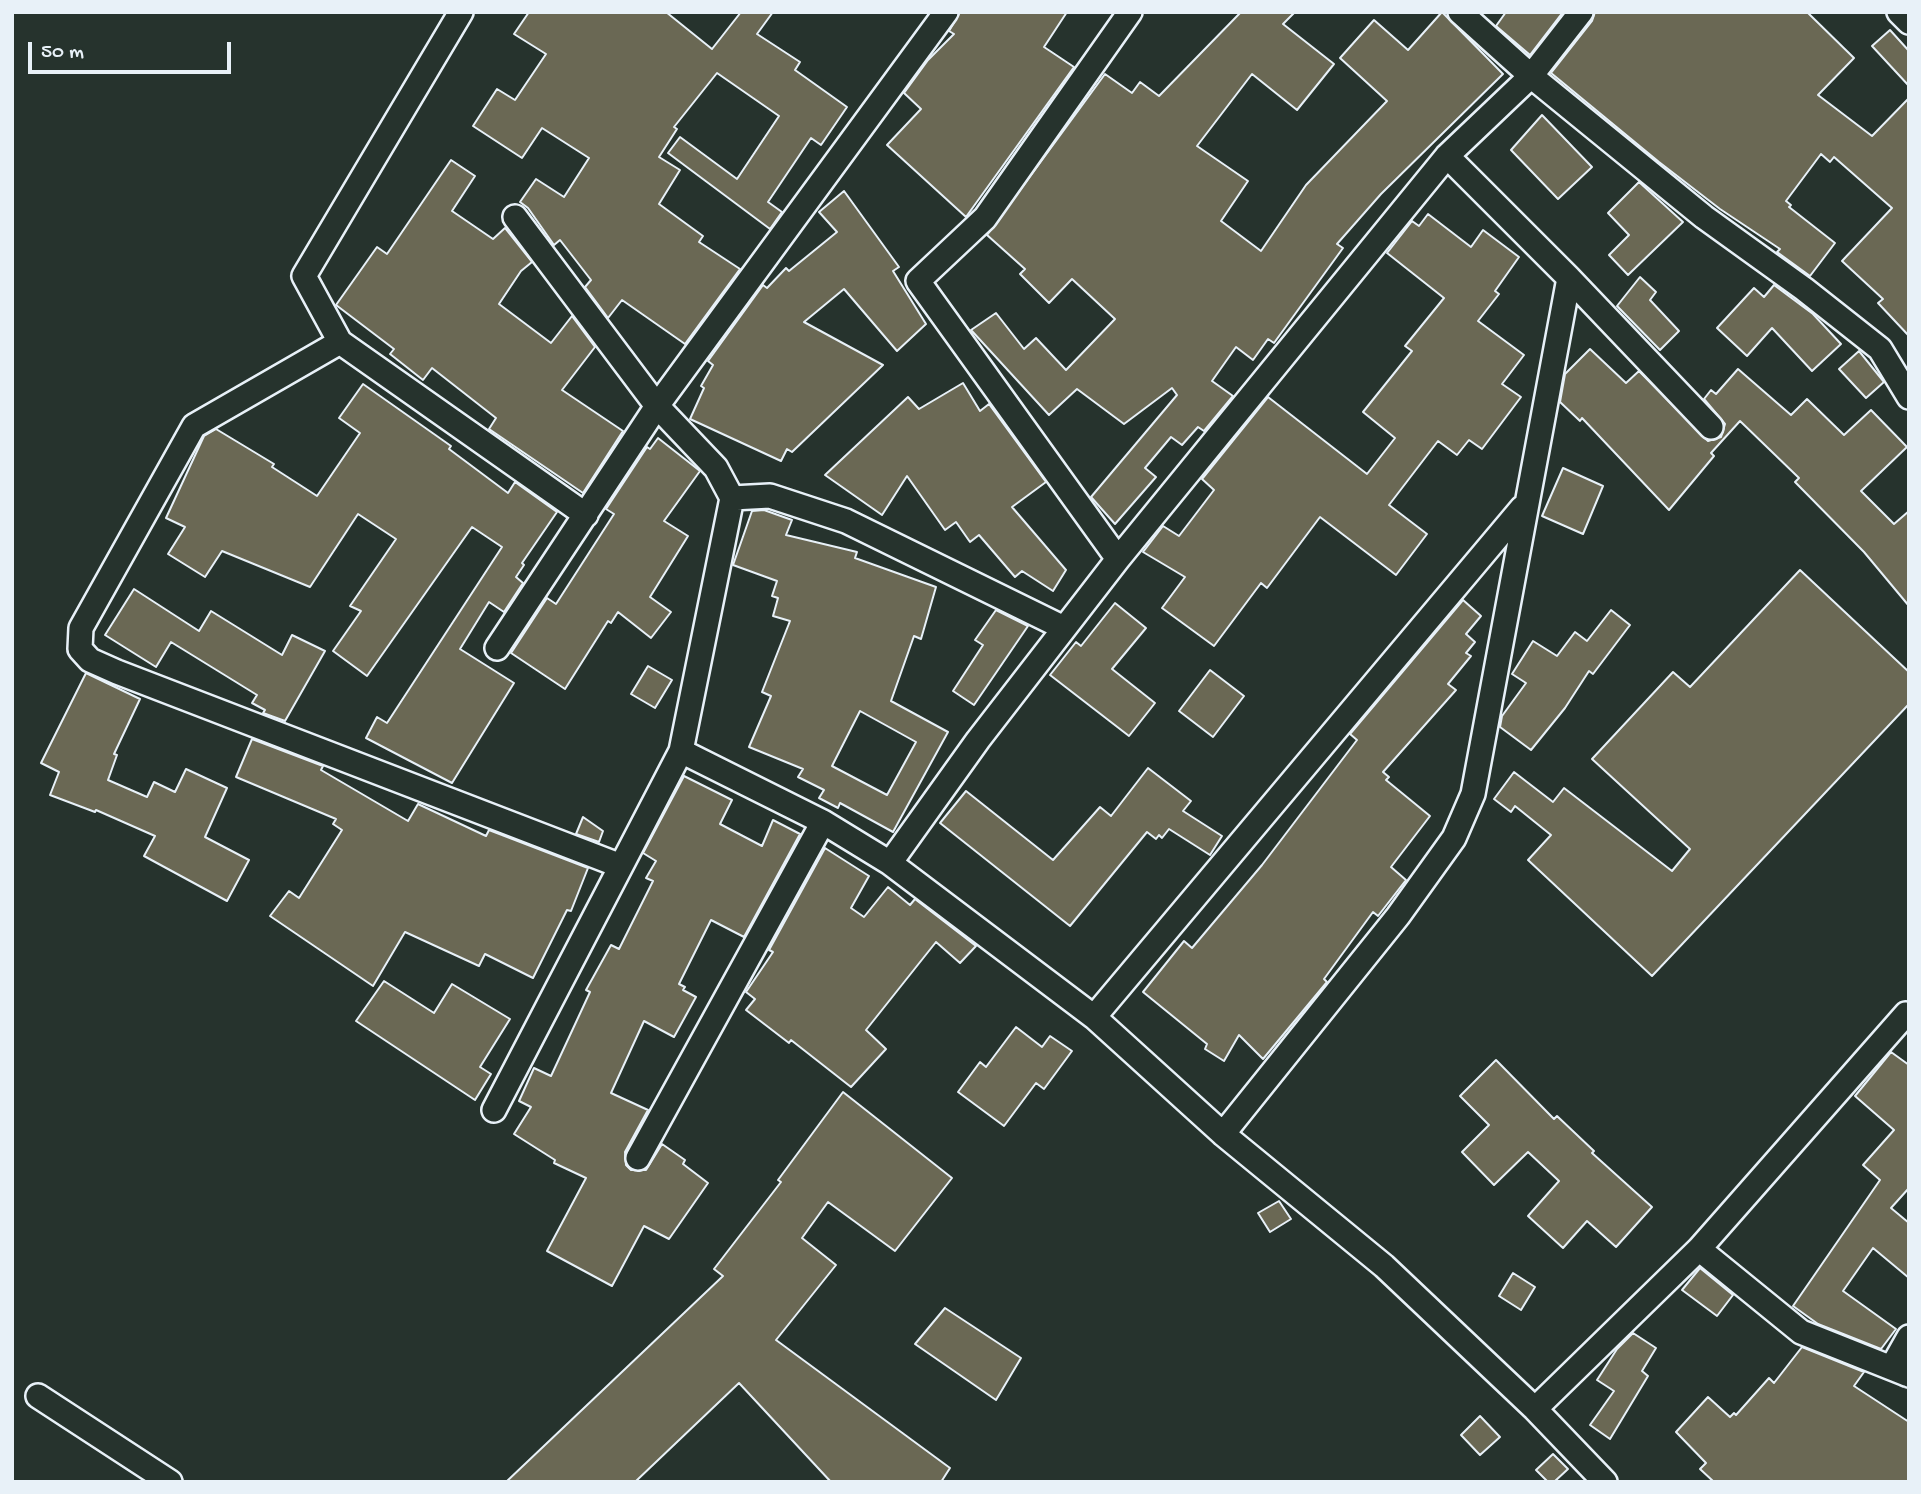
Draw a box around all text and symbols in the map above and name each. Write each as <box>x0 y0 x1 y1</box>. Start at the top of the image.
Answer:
scale bar <box>32 28 234 72</box>
text: 50 m <box>41 41 84 66</box>

